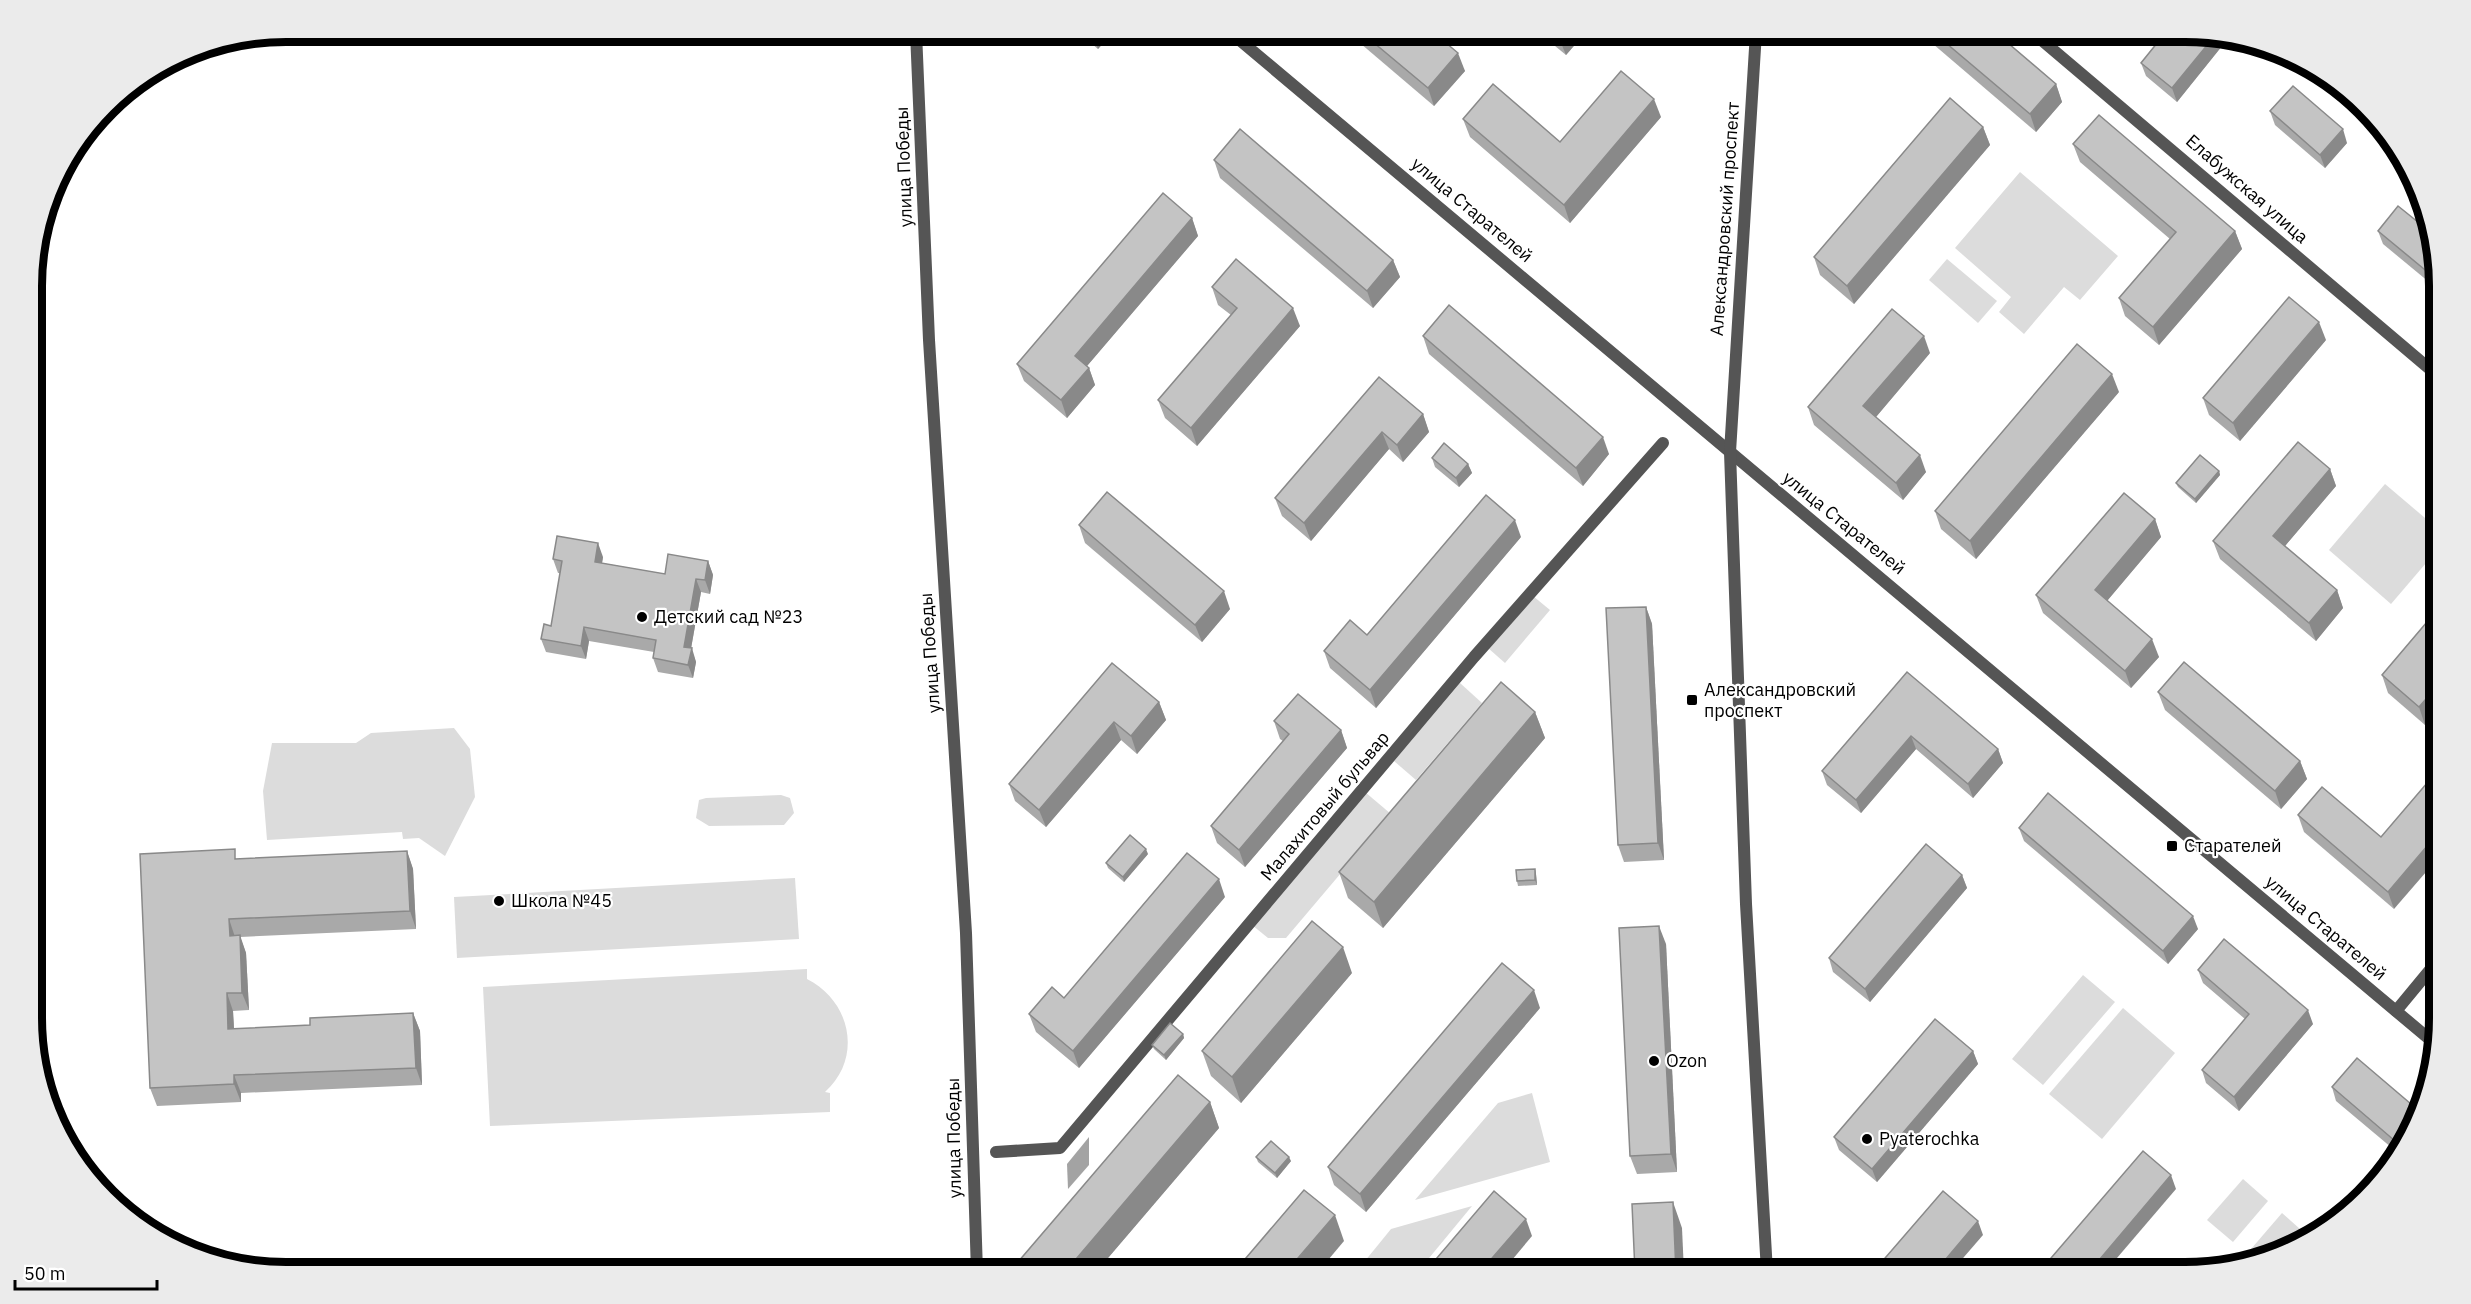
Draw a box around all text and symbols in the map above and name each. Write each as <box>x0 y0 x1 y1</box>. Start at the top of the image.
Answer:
street label: Александровский проспект <box>1705 101 1744 337</box>
street label: улица Победы <box>890 106 917 228</box>
street label: Елабужская улица <box>2181 129 2314 248</box>
street label: улица Старателей <box>1407 152 1538 267</box>
street label: улица Старателей <box>1778 466 1910 579</box>
street label: улица Победы <box>914 592 945 714</box>
place label: Детский сад №23 <box>654 605 803 628</box>
marker: Детский сад №23 <box>635 610 649 624</box>
place label: Александровский проспект <box>1704 678 1856 722</box>
marker: Александровский проспект <box>1685 693 1699 707</box>
street label: Малахитовый бульвар <box>1255 726 1394 885</box>
place label: Старателей <box>2184 834 2282 857</box>
marker: Старателей <box>2165 839 2179 853</box>
street label: улица Старателей <box>2261 870 2392 985</box>
place label: Школа №45 <box>511 889 612 912</box>
marker: Школа №45 <box>492 894 506 908</box>
place label: Ozon <box>1666 1049 1707 1072</box>
marker: Ozon <box>1647 1054 1661 1068</box>
street label: улица Победы <box>941 1078 966 1198</box>
place label: Pyaterochka <box>1879 1127 1980 1150</box>
marker: Pyaterochka <box>1860 1132 1874 1146</box>
scale bar <box>15 1253 158 1291</box>
text: 50 m <box>24 1262 66 1285</box>

